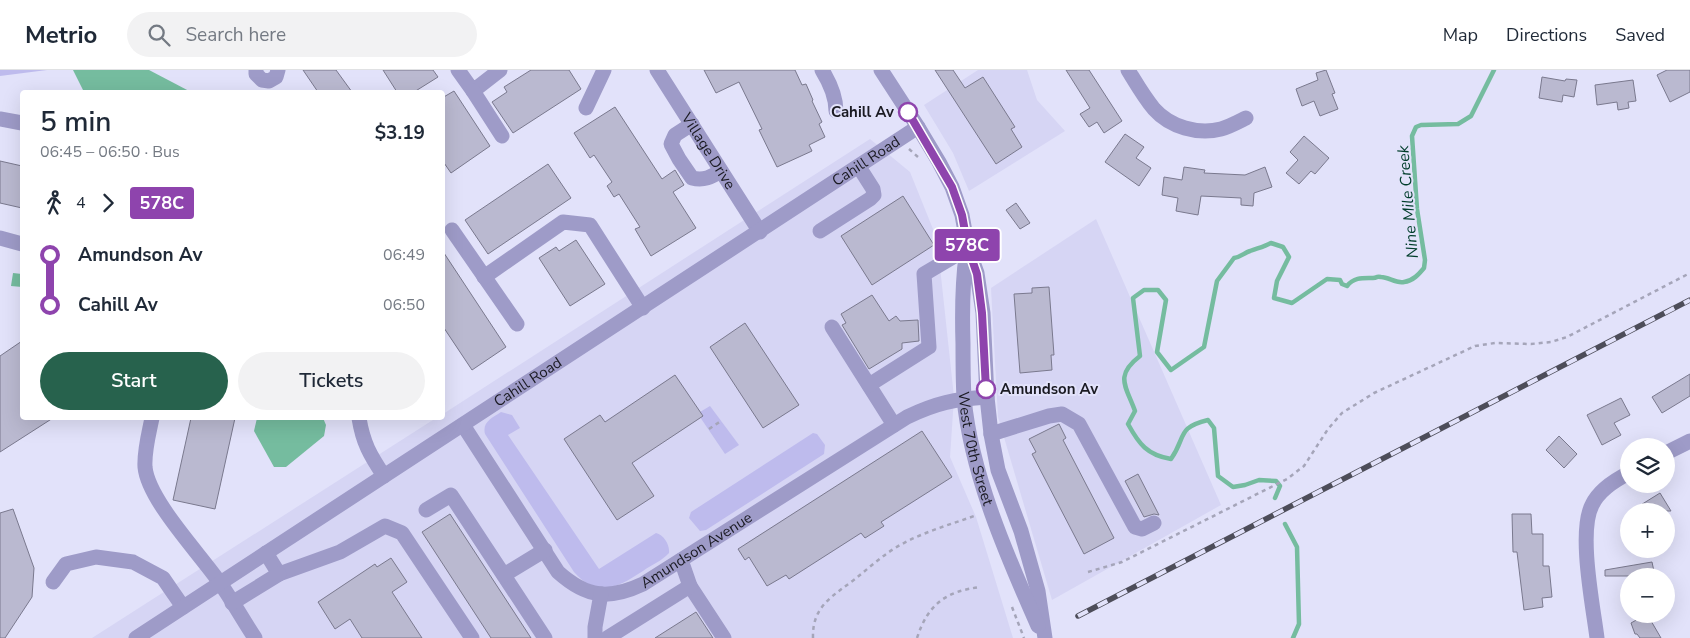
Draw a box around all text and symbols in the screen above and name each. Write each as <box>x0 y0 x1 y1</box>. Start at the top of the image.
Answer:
search box <box>127 12 477 57</box>
text: Metrio <box>25 19 97 51</box>
icon: search <box>145 21 173 49</box>
text: Search here <box>185 22 286 48</box>
text: Map <box>1443 23 1478 47</box>
text: Directions <box>1506 23 1587 47</box>
text: Saved <box>1615 23 1665 47</box>
place label: Cahill Av <box>831 102 894 122</box>
marker: Cahill Av <box>898 102 918 122</box>
text: 5 min <box>40 103 111 141</box>
street label: Village Drive <box>676 108 740 193</box>
text: $3.19 <box>375 120 425 146</box>
street label: Cahill Road <box>828 131 904 191</box>
text: 06:45 – 06:50 · Bus <box>40 141 180 163</box>
water label: Nine Mile Creek <box>1392 144 1424 259</box>
icon: walk <box>40 189 68 217</box>
icon: forward <box>94 189 122 217</box>
text: 578C <box>140 191 184 215</box>
text: 4 <box>76 192 86 214</box>
line badge: 578C <box>932 229 1002 261</box>
text: 578C <box>945 233 989 257</box>
text: Amundson Av <box>78 242 202 268</box>
text: 06:49 <box>383 244 425 266</box>
text: Cahill Av <box>78 292 158 318</box>
text: 06:50 <box>383 294 425 316</box>
button: Start <box>40 352 228 410</box>
button: Tickets <box>238 352 425 410</box>
street label: Cahill Road <box>490 352 566 412</box>
marker: Amundson Av <box>976 379 996 399</box>
place label: Amundson Av <box>1000 379 1098 399</box>
street label: West 70th Street <box>953 391 998 509</box>
map controls <box>1620 438 1675 623</box>
button: layers <box>1620 438 1675 493</box>
button: + <box>1620 503 1675 558</box>
street label: Amundson Avenue <box>637 507 756 593</box>
button: − <box>1620 568 1675 623</box>

